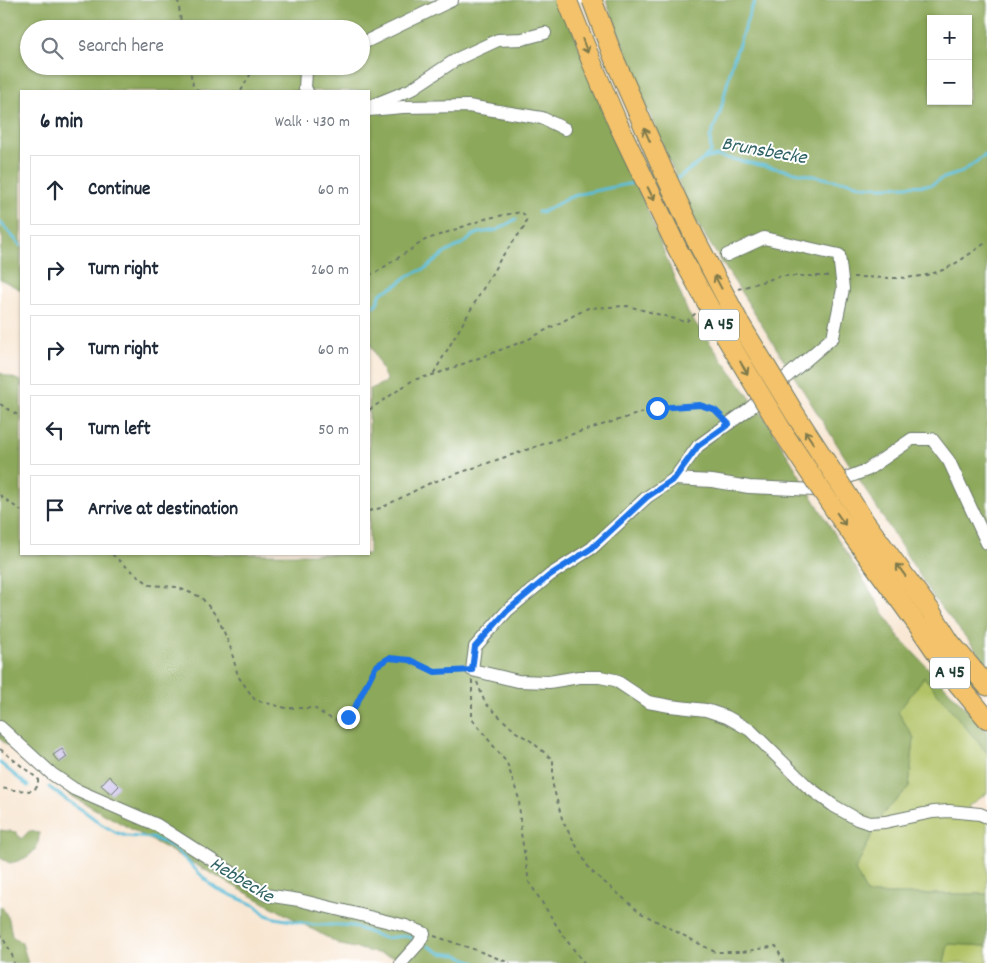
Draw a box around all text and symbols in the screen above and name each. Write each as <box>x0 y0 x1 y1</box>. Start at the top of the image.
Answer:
map controls <box>927 15 972 105</box>
button: + <box>927 15 972 60</box>
search box <box>20 20 370 75</box>
icon: search <box>38 34 66 62</box>
text: Search here <box>78 34 164 61</box>
one-way arrow <box>581 37 590 53</box>
button: − <box>927 60 972 105</box>
text: 6 min <box>40 108 83 138</box>
text: Walk · 430 m <box>275 111 350 134</box>
one-way arrow <box>642 128 652 143</box>
water label: Brunsbecke <box>719 131 810 173</box>
icon: ahead <box>41 176 69 204</box>
text: Continue <box>88 177 150 204</box>
text: 60 m <box>318 179 349 202</box>
one-way arrow <box>647 186 656 201</box>
icon: right <box>41 256 69 284</box>
text: Turn right <box>88 257 159 284</box>
text: 260 m <box>311 259 349 282</box>
one-way arrow <box>713 274 723 289</box>
road number: A 45 <box>699 310 739 340</box>
icon: right <box>41 336 69 364</box>
text: Turn right <box>88 337 159 364</box>
text: 60 m <box>318 339 349 362</box>
one-way arrow <box>740 360 750 374</box>
route start <box>646 397 669 420</box>
icon: left <box>41 416 69 444</box>
text: Turn left <box>88 417 151 444</box>
text: 50 m <box>318 419 349 442</box>
one-way arrow <box>804 430 814 444</box>
icon: arrive <box>41 496 69 524</box>
text: Arrive at destination <box>88 497 238 524</box>
one-way arrow <box>836 512 846 526</box>
one-way arrow <box>896 564 907 577</box>
road number: A 45 <box>930 658 970 688</box>
route end <box>337 706 360 729</box>
water label: Hebbecke <box>204 851 279 912</box>

